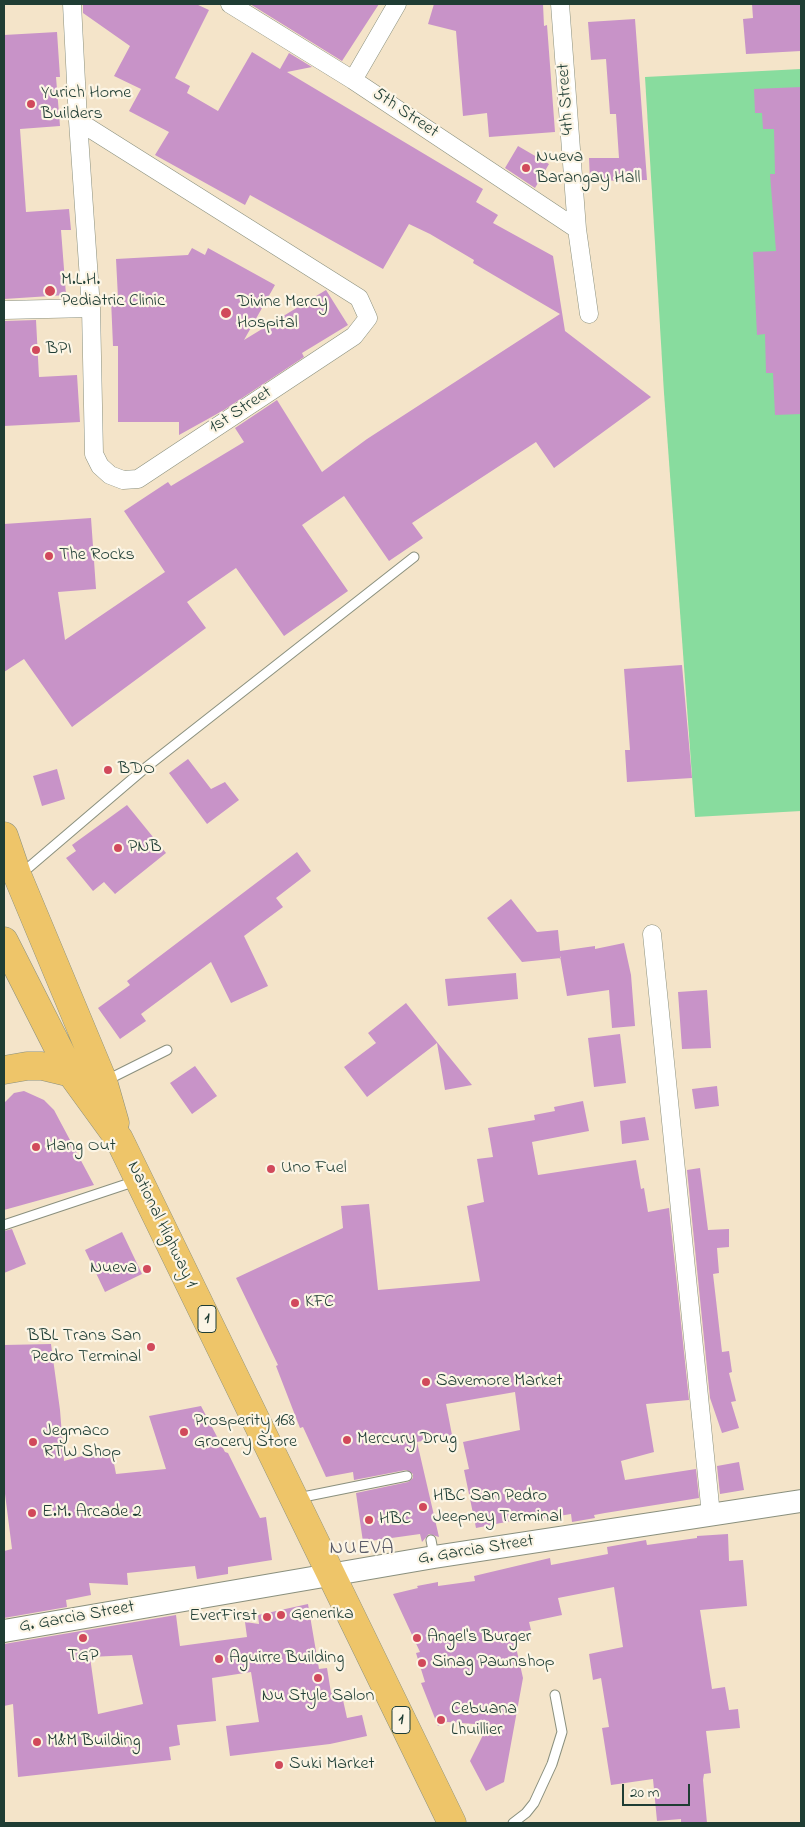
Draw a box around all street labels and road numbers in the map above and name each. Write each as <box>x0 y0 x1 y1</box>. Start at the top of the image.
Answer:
street label: 4th Street <box>554 62 580 136</box>
street label: 5th Street <box>368 84 442 144</box>
street label: 1st Street <box>205 383 277 439</box>
street label: National Highway 1 <box>121 1158 201 1292</box>
road number: 1 <box>198 1306 216 1332</box>
street label: G. Garcia Street <box>417 1531 535 1571</box>
street label: G. Garcia Street <box>18 1597 136 1639</box>
road number: 1 <box>392 1706 410 1734</box>

